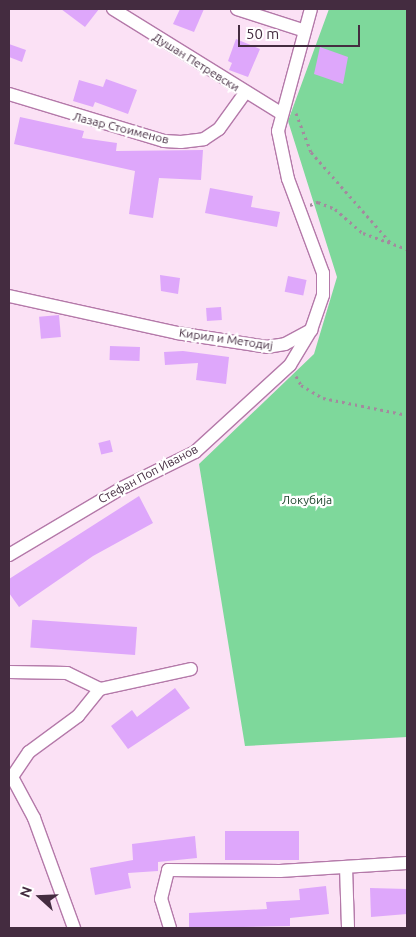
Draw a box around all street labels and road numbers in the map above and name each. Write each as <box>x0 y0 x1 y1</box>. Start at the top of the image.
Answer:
street label: Душан Петревски <box>150 30 242 94</box>
street label: Лазар Стоименов <box>71 109 171 147</box>
street label: Кирил и Методиј <box>178 325 274 353</box>
street label: Стефан Поп Иванов <box>96 442 200 506</box>

